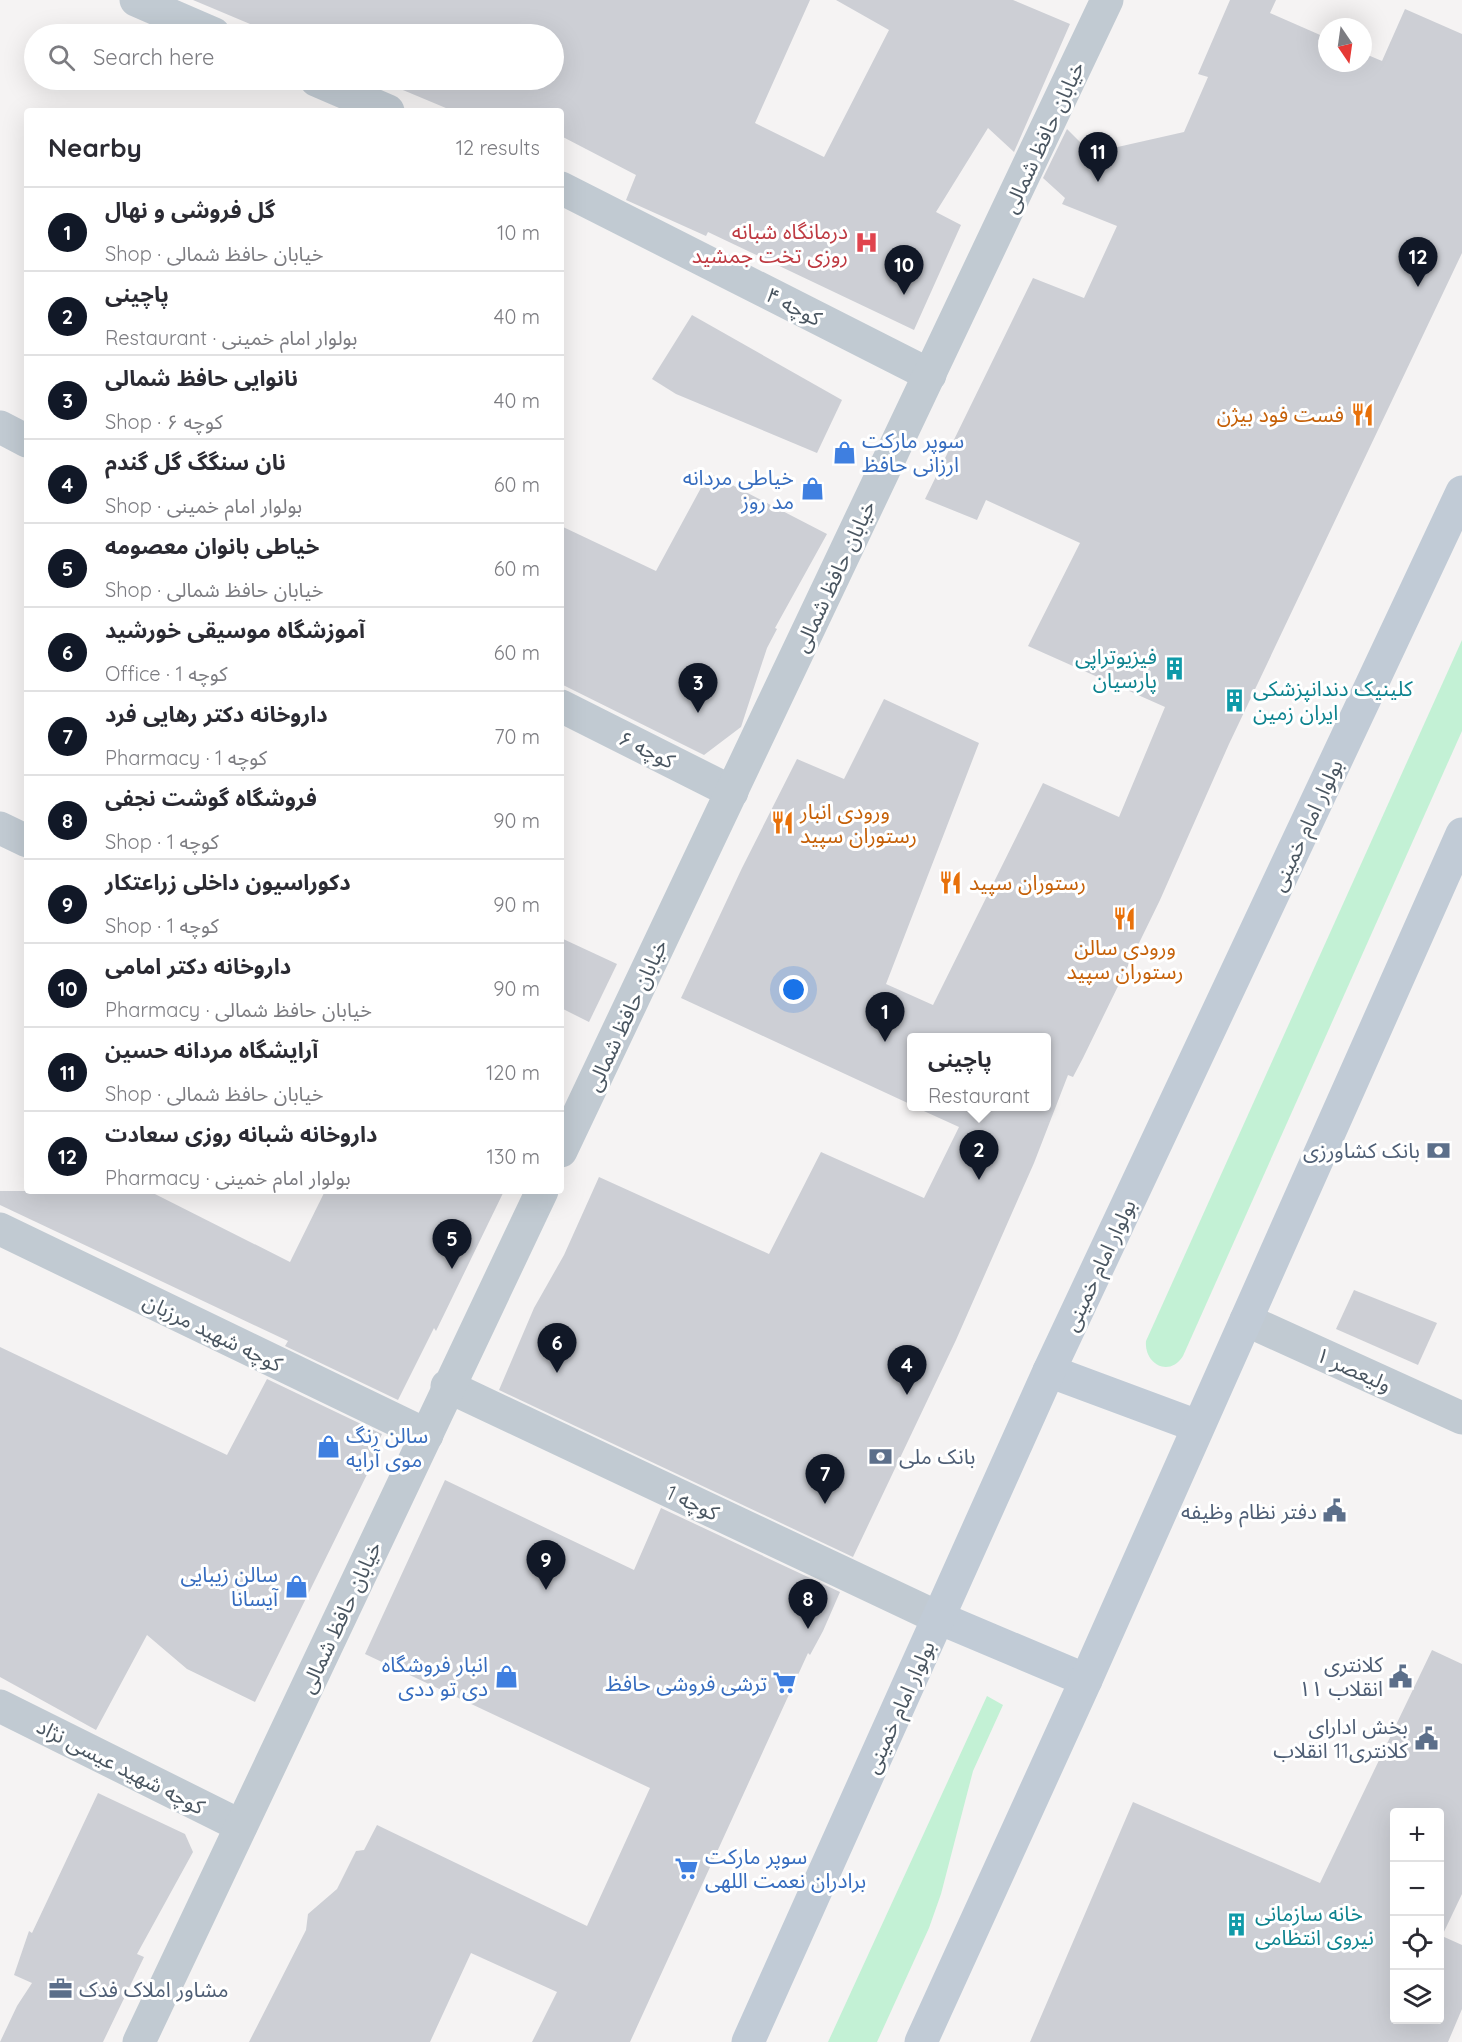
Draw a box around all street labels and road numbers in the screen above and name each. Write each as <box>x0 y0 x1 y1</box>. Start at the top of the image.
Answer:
street label: خیابان حافظ شمالی <box>996 57 1090 217</box>
street label: کوچه ۴ <box>761 281 826 332</box>
street label: خیابان حافظ شمالی <box>787 496 881 656</box>
street label: کوچه ۶ <box>614 724 679 775</box>
street label: بولوار امام خمینی <box>1264 755 1351 897</box>
street label: خیابان حافظ شمالی <box>579 935 673 1095</box>
street label: بولوار امام خمینی <box>1057 1195 1144 1337</box>
street label: کوچه شهید مرزبان <box>139 1287 287 1378</box>
street label: ولیعصر ۱ <box>1312 1341 1396 1397</box>
street label: کوچه 1 <box>662 1479 724 1526</box>
street label: خیابان حافظ شمالی <box>293 1537 387 1697</box>
street label: بولوار امام خمینی <box>858 1637 943 1779</box>
street label: کوچه شهید عیسی نژاد <box>32 1713 209 1821</box>

